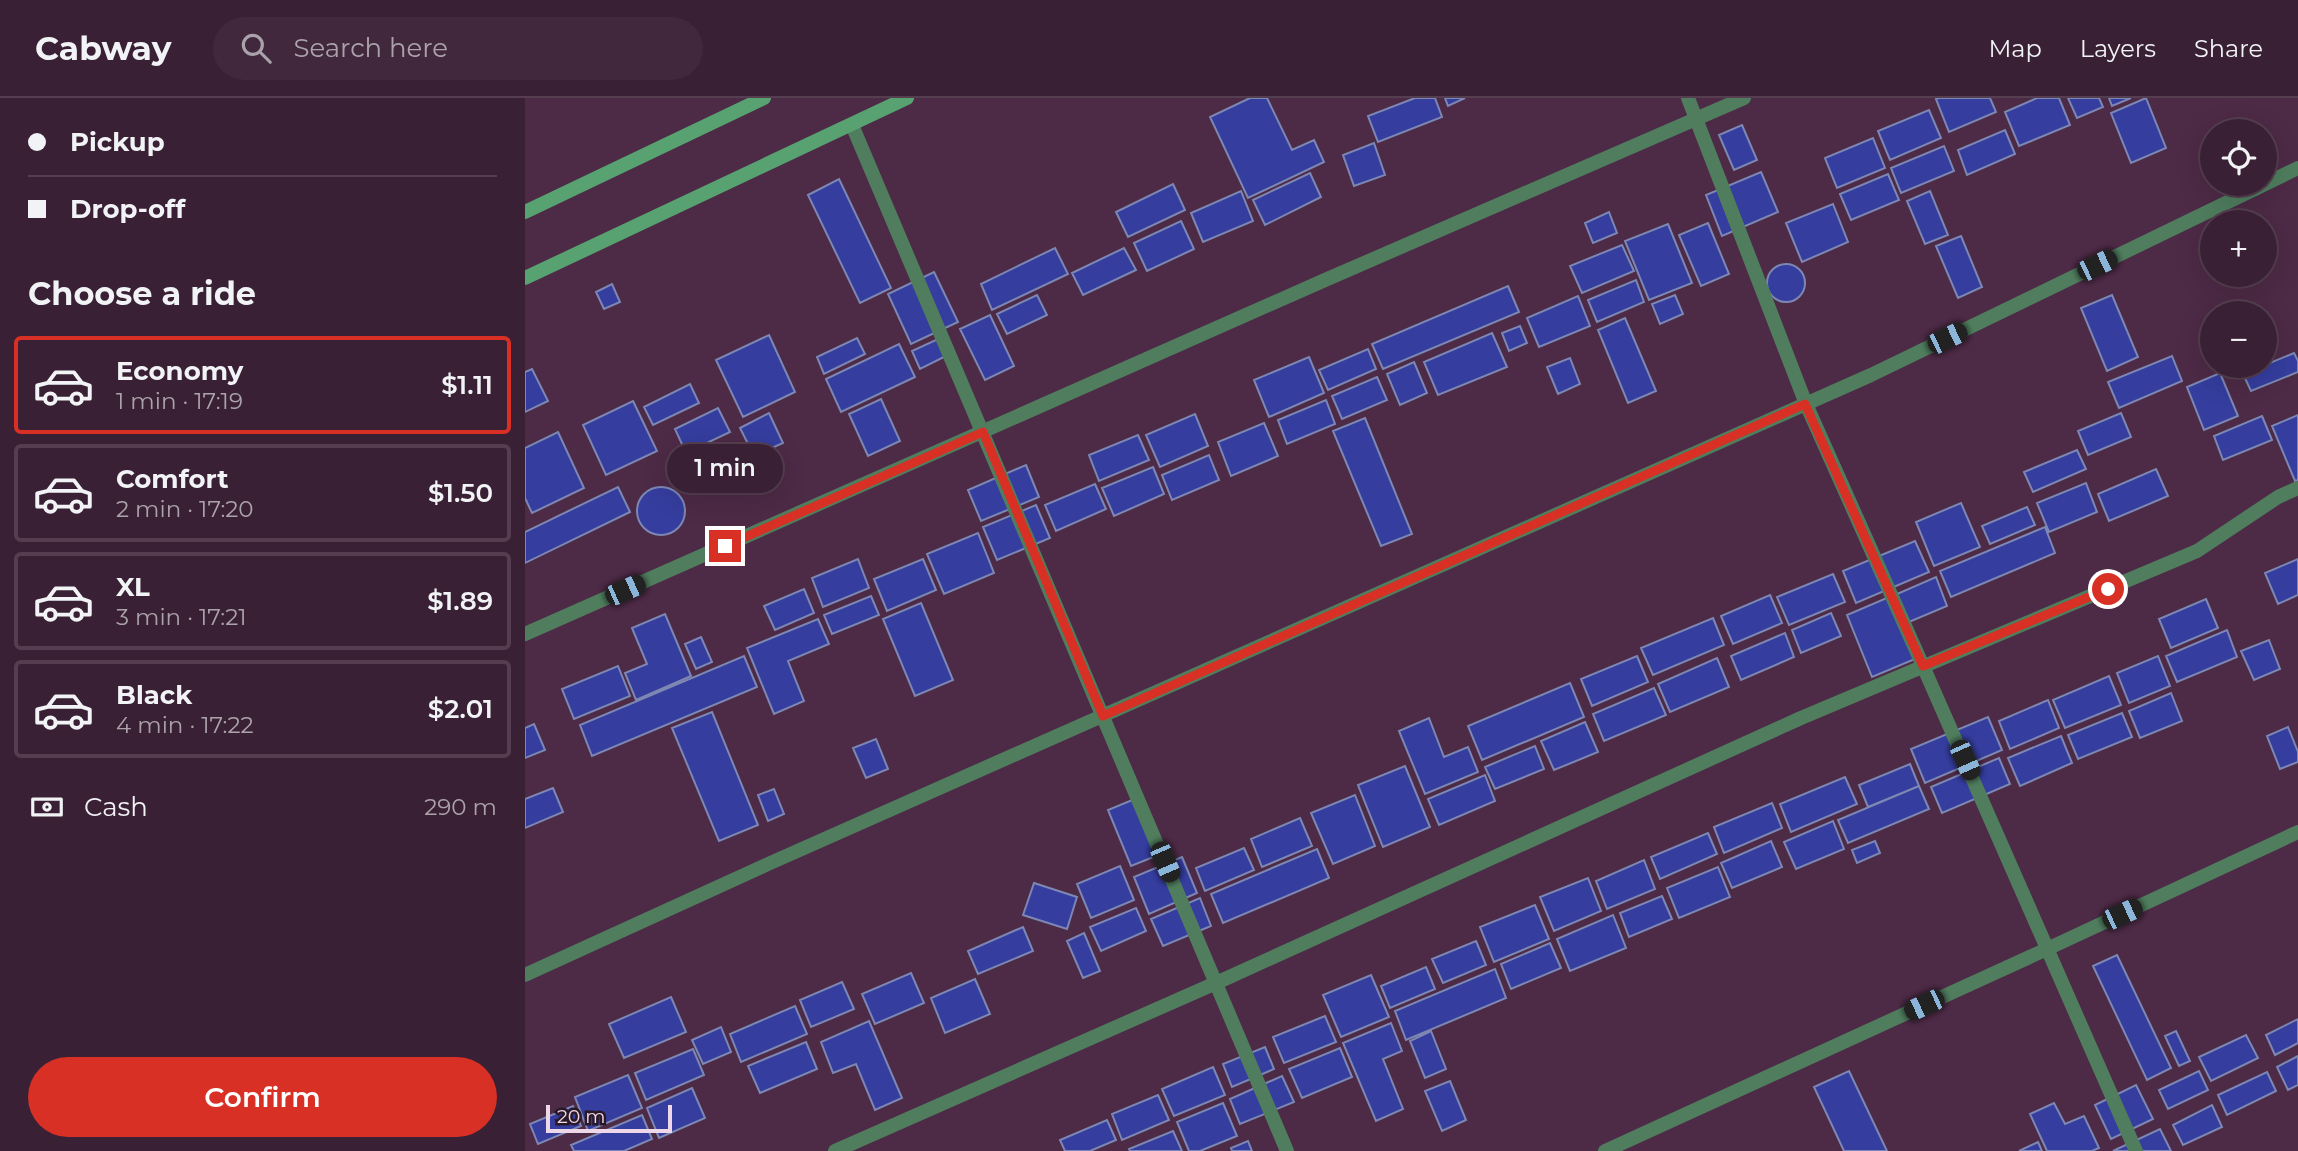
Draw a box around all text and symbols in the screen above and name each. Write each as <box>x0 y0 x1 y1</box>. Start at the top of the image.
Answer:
search box <box>213 17 703 80</box>
text: Cabway <box>35 28 171 68</box>
icon: search <box>237 29 275 67</box>
text: Search here <box>293 32 448 64</box>
text: Map <box>1988 34 2042 63</box>
text: Layers <box>2080 34 2156 63</box>
text: Share <box>2194 34 2263 63</box>
map controls <box>2200 119 2277 378</box>
button: locate <box>2200 119 2277 196</box>
text: Pickup <box>70 126 165 158</box>
text: Drop-off <box>70 193 185 225</box>
button: + <box>2200 210 2277 287</box>
car <box>2074 246 2121 284</box>
text: Choose a ride <box>28 274 256 313</box>
button: − <box>2200 301 2277 378</box>
car <box>1924 319 1971 357</box>
icon: car <box>32 354 95 417</box>
text: Economy <box>116 355 243 387</box>
text: $1.11 <box>441 369 493 401</box>
text: 1 min · 17:19 <box>116 387 243 415</box>
callout: 1 min <box>667 444 783 494</box>
text: 1 min <box>694 454 756 482</box>
icon: car <box>32 462 95 525</box>
text: Comfort <box>116 463 228 495</box>
text: $1.50 <box>428 477 493 509</box>
text: 2 min · 17:20 <box>116 495 254 523</box>
route end <box>709 530 741 562</box>
icon: car <box>32 570 95 633</box>
text: XL <box>116 571 150 603</box>
car <box>602 572 649 608</box>
route start <box>2092 573 2124 605</box>
text: $1.89 <box>427 585 493 617</box>
text: 3 min · 17:21 <box>116 603 247 631</box>
icon: car <box>32 678 95 741</box>
text: Black <box>116 679 192 711</box>
text: $2.01 <box>428 693 493 725</box>
text: 4 min · 17:22 <box>116 711 254 739</box>
car <box>1947 737 1984 783</box>
icon: cash <box>28 788 66 826</box>
text: Cash <box>84 791 148 823</box>
text: 290 m <box>424 793 497 821</box>
car <box>1148 839 1183 885</box>
car <box>2099 896 2146 932</box>
car <box>1901 987 1948 1023</box>
button: Confirm <box>28 1057 497 1137</box>
scale bar <box>546 1102 672 1134</box>
text: 20 m <box>557 1105 605 1128</box>

